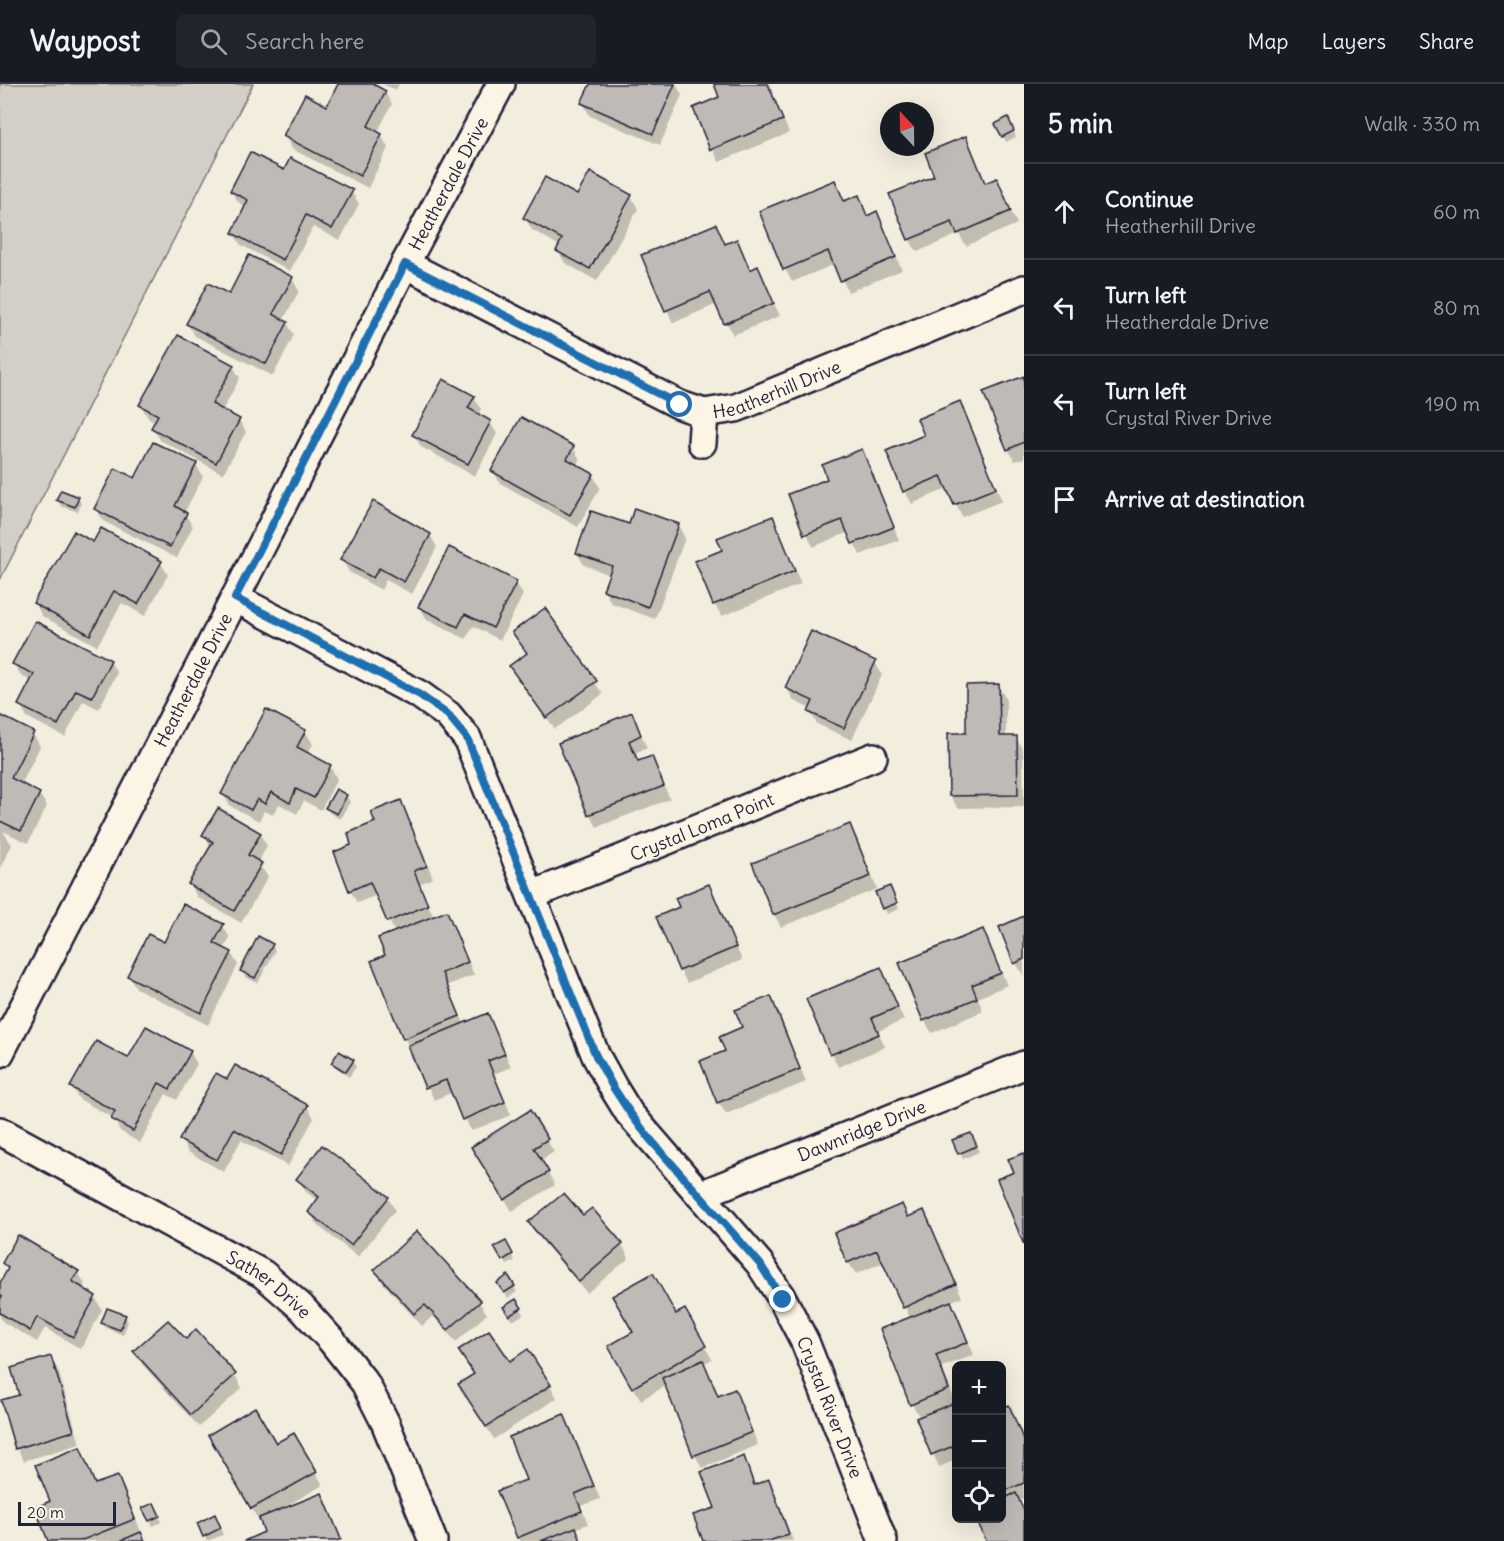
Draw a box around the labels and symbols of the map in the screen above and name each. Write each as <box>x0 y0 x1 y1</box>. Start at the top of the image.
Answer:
north arrow <box>880 102 934 156</box>
street label: Heatherdale Drive <box>403 113 493 254</box>
street label: Heatherhill Drive <box>711 355 844 423</box>
route start <box>666 391 692 417</box>
street label: Heatherdale Drive <box>149 609 237 751</box>
street label: Crystal Loma Point <box>626 787 777 866</box>
street label: Dawnridge Drive <box>794 1094 929 1166</box>
street label: Sather Drive <box>223 1245 317 1323</box>
route end <box>769 1286 795 1312</box>
street label: Crystal River Drive <box>792 1333 869 1481</box>
scale bar <box>18 1499 116 1526</box>

